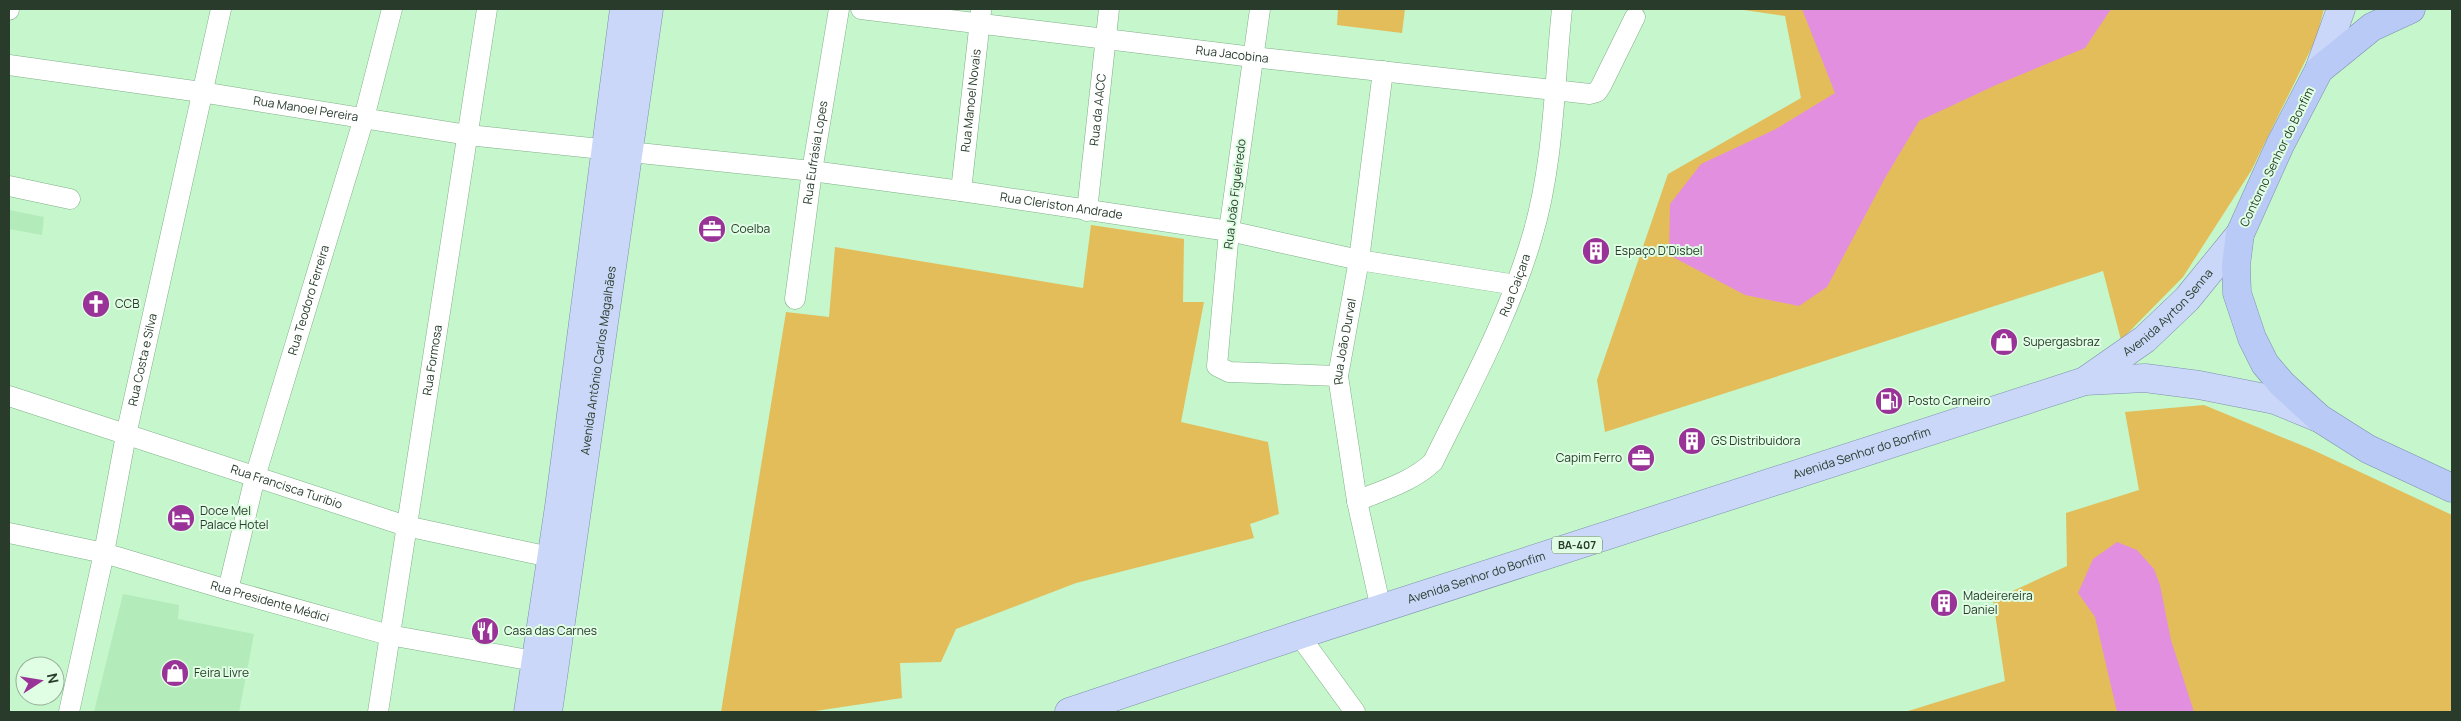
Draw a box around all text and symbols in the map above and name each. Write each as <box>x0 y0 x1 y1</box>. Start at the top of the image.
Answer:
street label: Rua Jacobina <box>1195 41 1270 67</box>
street label: Rua Manoel Novais <box>956 48 985 153</box>
street label: Rua da AACC <box>1085 72 1110 147</box>
street label: Contorno Senhor do Bonfim <box>2235 84 2318 229</box>
street label: Rua Manoel Pereira <box>252 92 360 125</box>
street label: Rua Eufrásia Lopes <box>799 99 832 205</box>
street label: Rua João Figueiredo <box>1219 138 1250 250</box>
street label: Rua Cleriston Andrade <box>999 188 1124 223</box>
office icon: Coelba <box>697 214 727 244</box>
place label: Coelba <box>731 220 770 237</box>
building icon: Espaço D'Disbel <box>1581 236 1611 266</box>
place label: Espaço D'Disbel <box>1615 242 1703 259</box>
street label: Rua Teodoro Ferreira <box>284 243 333 357</box>
street label: Rua Caiçara <box>1495 252 1534 319</box>
street label: Avenida Antônio Carlos Magalhães <box>576 265 620 456</box>
street label: Avenida Ayrton Senna <box>2119 265 2216 360</box>
church icon: CCB <box>81 289 111 319</box>
place label: CCB <box>115 295 140 312</box>
street label: Rua João Durval <box>1329 297 1360 386</box>
street label: Rua Costa e Silva <box>124 312 161 408</box>
street label: Rua Formosa <box>418 324 446 397</box>
shop icon: Supergasbraz <box>1989 327 2019 357</box>
place label: Supergasbraz <box>2023 333 2100 350</box>
fuel station icon: Posto Carneiro <box>1874 386 1904 416</box>
place label: Posto Carneiro <box>1908 392 1990 409</box>
street label: Avenida Senhor do Bonfim <box>1790 422 1933 483</box>
building icon: GS Distribuidora <box>1677 426 1707 456</box>
place label: GS Distribuidora <box>1711 432 1800 449</box>
office icon: Capim Ferro <box>1626 443 1656 473</box>
place label: Capim Ferro <box>1556 449 1622 466</box>
street label: Rua Francisca Turibio <box>228 460 345 513</box>
place label: Doce Mel Palace Hotel <box>200 502 269 533</box>
hotel icon: Doce Mel Palace Hotel <box>166 503 196 533</box>
road number: BA-407 <box>1552 536 1602 554</box>
street label: Avenida Senhor do Bonfim <box>1405 547 1547 607</box>
street label: Rua Presidente Médici <box>209 576 331 626</box>
place label: Madeirereira Daniel <box>1963 587 2033 618</box>
building icon: Madeirereira Daniel <box>1929 588 1959 618</box>
restaurant icon: Casa das Carnes <box>470 616 500 646</box>
place label: Casa das Carnes <box>504 622 597 639</box>
north arrow <box>15 656 65 706</box>
shop icon: Feira Livre <box>160 658 190 688</box>
place label: Feira Livre <box>194 664 249 681</box>
text: N <box>43 671 64 685</box>

